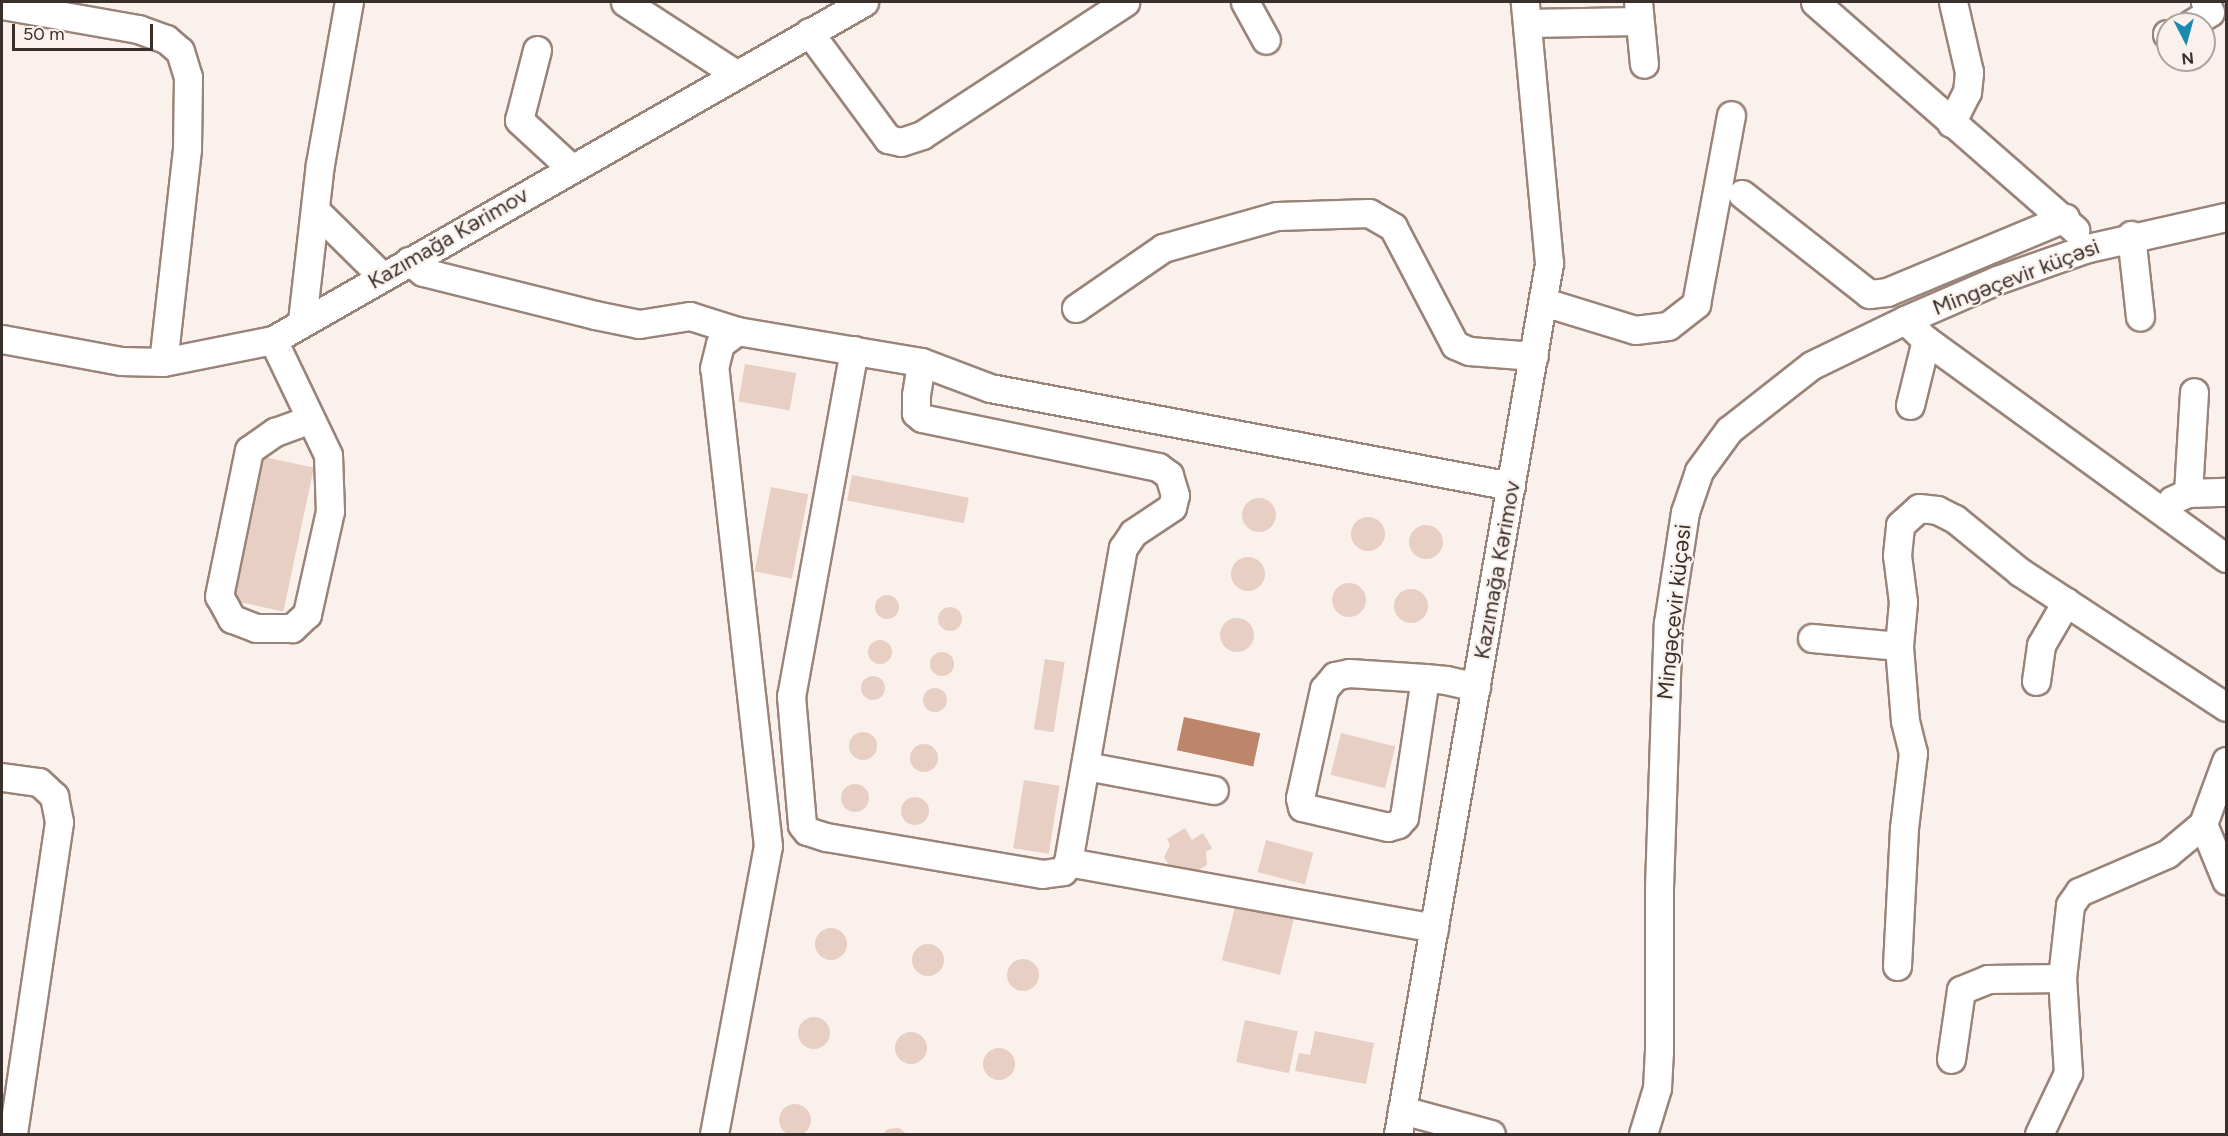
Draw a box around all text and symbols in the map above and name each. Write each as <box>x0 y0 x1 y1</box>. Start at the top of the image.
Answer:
scale bar <box>15 12 156 50</box>
north arrow <box>2156 12 2216 72</box>
text: 50 m <box>23 23 65 45</box>
text: N <box>2181 48 2195 69</box>
street label: Kazımağa Kərimov <box>363 181 533 295</box>
street label: Mingəçevir küçəsi <box>1929 233 2103 321</box>
street label: Kazımağa Kərimov <box>1468 479 1526 661</box>
street label: Mingəçevir küçəsi <box>1652 523 1696 701</box>

